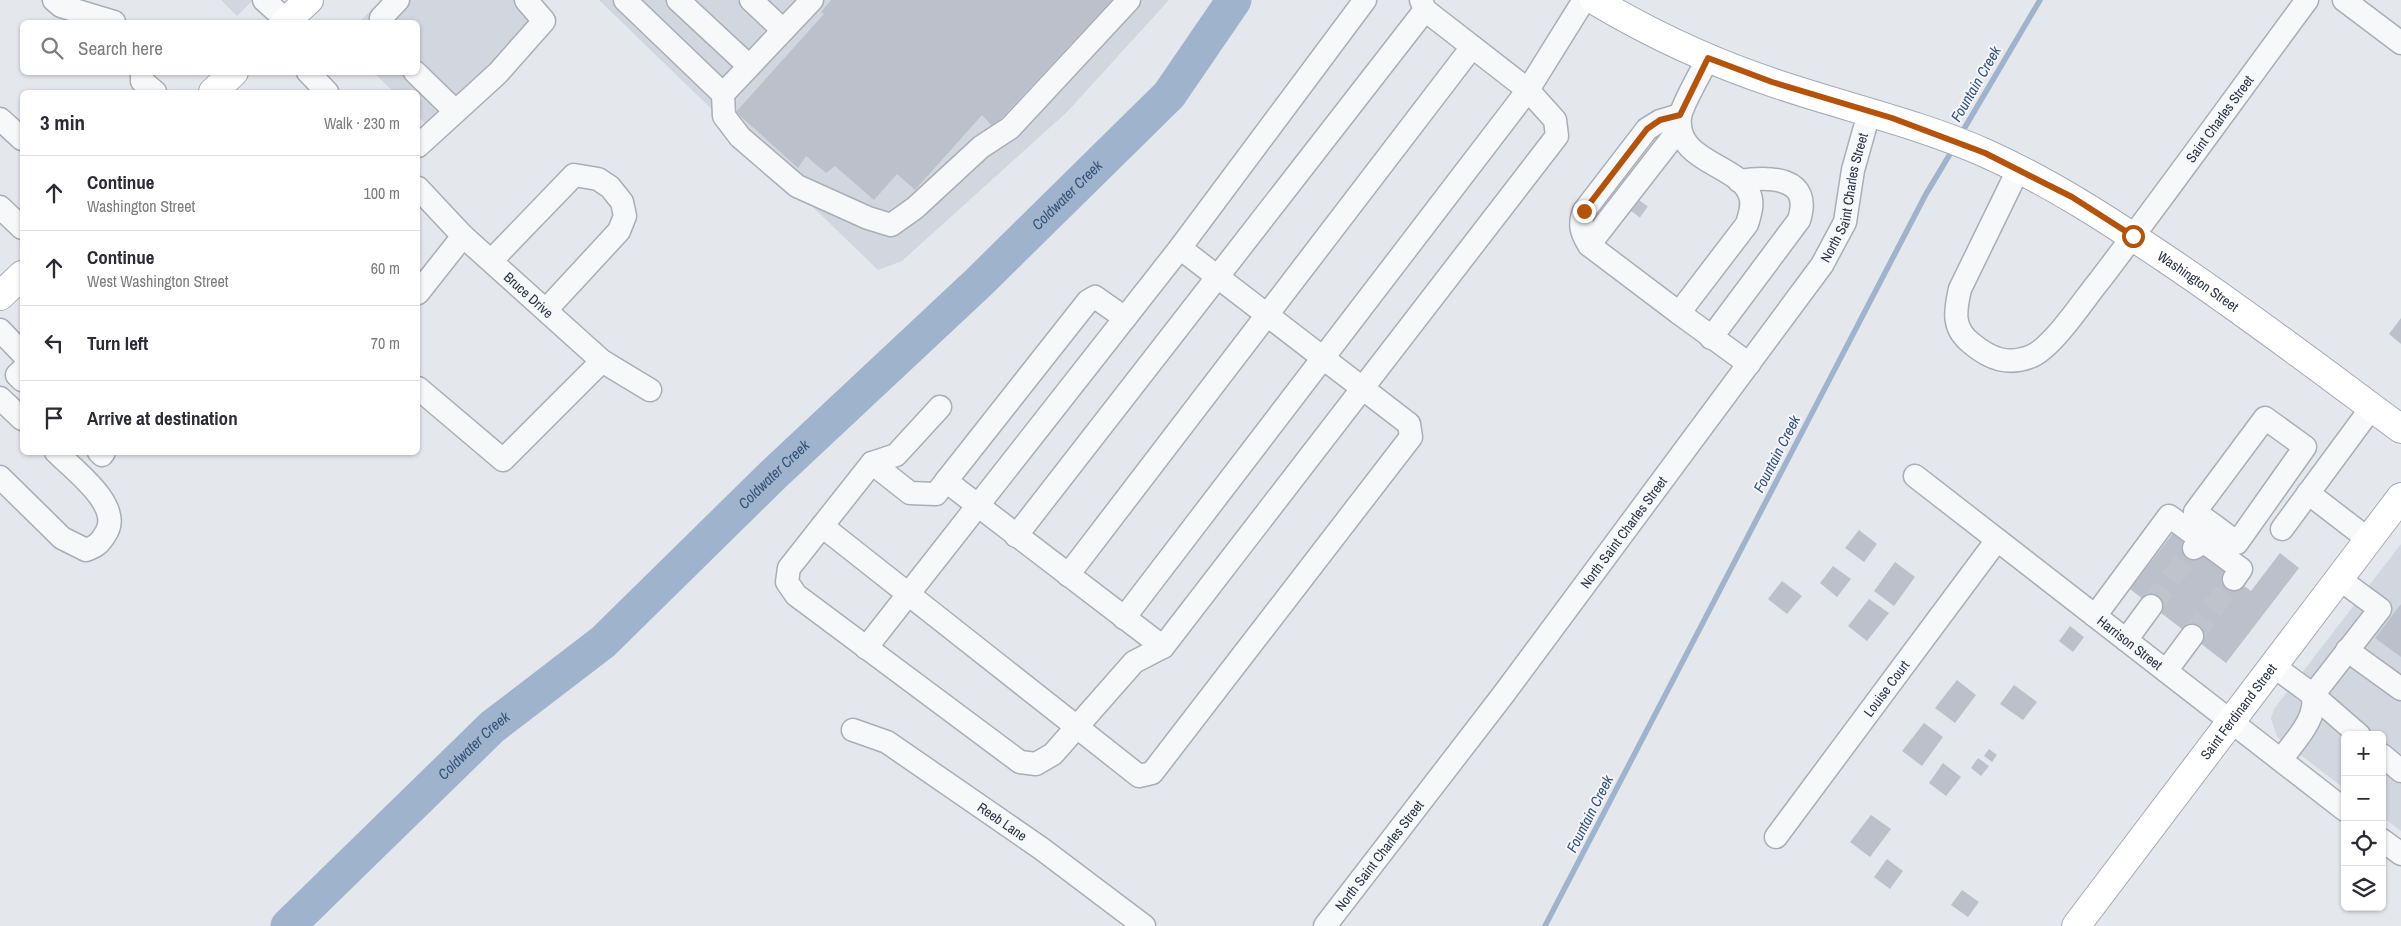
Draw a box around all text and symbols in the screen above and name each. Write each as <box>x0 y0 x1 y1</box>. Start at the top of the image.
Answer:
search box <box>20 20 420 75</box>
icon: search <box>38 34 66 62</box>
text: Search here <box>78 35 163 61</box>
water label: Fountain Creek <box>1945 41 2006 126</box>
street label: Saint Charles Street <box>2182 72 2257 166</box>
text: 3 min <box>40 108 85 137</box>
text: Walk · 230 m <box>324 112 400 134</box>
street label: North Saint Charles Street <box>1816 131 1872 265</box>
water label: Coldwater Creek <box>1027 155 1107 235</box>
text: Continue <box>87 169 155 195</box>
icon: ahead <box>40 179 68 207</box>
text: 100 m <box>364 182 400 204</box>
text: Washington Street <box>87 195 195 217</box>
route end <box>1573 200 1596 223</box>
route start <box>2122 225 2145 248</box>
text: Continue <box>87 244 155 270</box>
street label: Washington Street <box>2154 247 2242 315</box>
icon: ahead <box>40 254 68 282</box>
text: 60 m <box>371 257 400 279</box>
street label: Bruce Drive <box>500 268 557 322</box>
text: West Washington Street <box>87 270 229 292</box>
icon: left <box>40 329 68 357</box>
text: Turn left <box>87 330 148 356</box>
text: 70 m <box>371 332 400 354</box>
icon: arrive <box>40 404 68 432</box>
text: Arrive at destination <box>87 405 238 431</box>
water label: Fountain Creek <box>1748 411 1805 496</box>
water label: Coldwater Creek <box>733 434 815 514</box>
street label: North Saint Charles Street <box>1576 473 1671 592</box>
street label: Harrison Street <box>2094 612 2166 674</box>
street label: Louise Court <box>1860 657 1913 720</box>
street label: Saint Ferdinand Street <box>2196 660 2281 763</box>
water label: Coldwater Creek <box>433 706 515 784</box>
map controls <box>2341 731 2386 911</box>
button: + <box>2341 731 2386 776</box>
water label: Fountain Creek <box>1561 771 1618 856</box>
button: − <box>2341 776 2386 821</box>
street label: North Saint Charles Street <box>1331 797 1428 914</box>
street label: Reeb Lane <box>974 798 1030 845</box>
button: locate <box>2341 821 2386 866</box>
button: layers <box>2341 866 2386 911</box>

